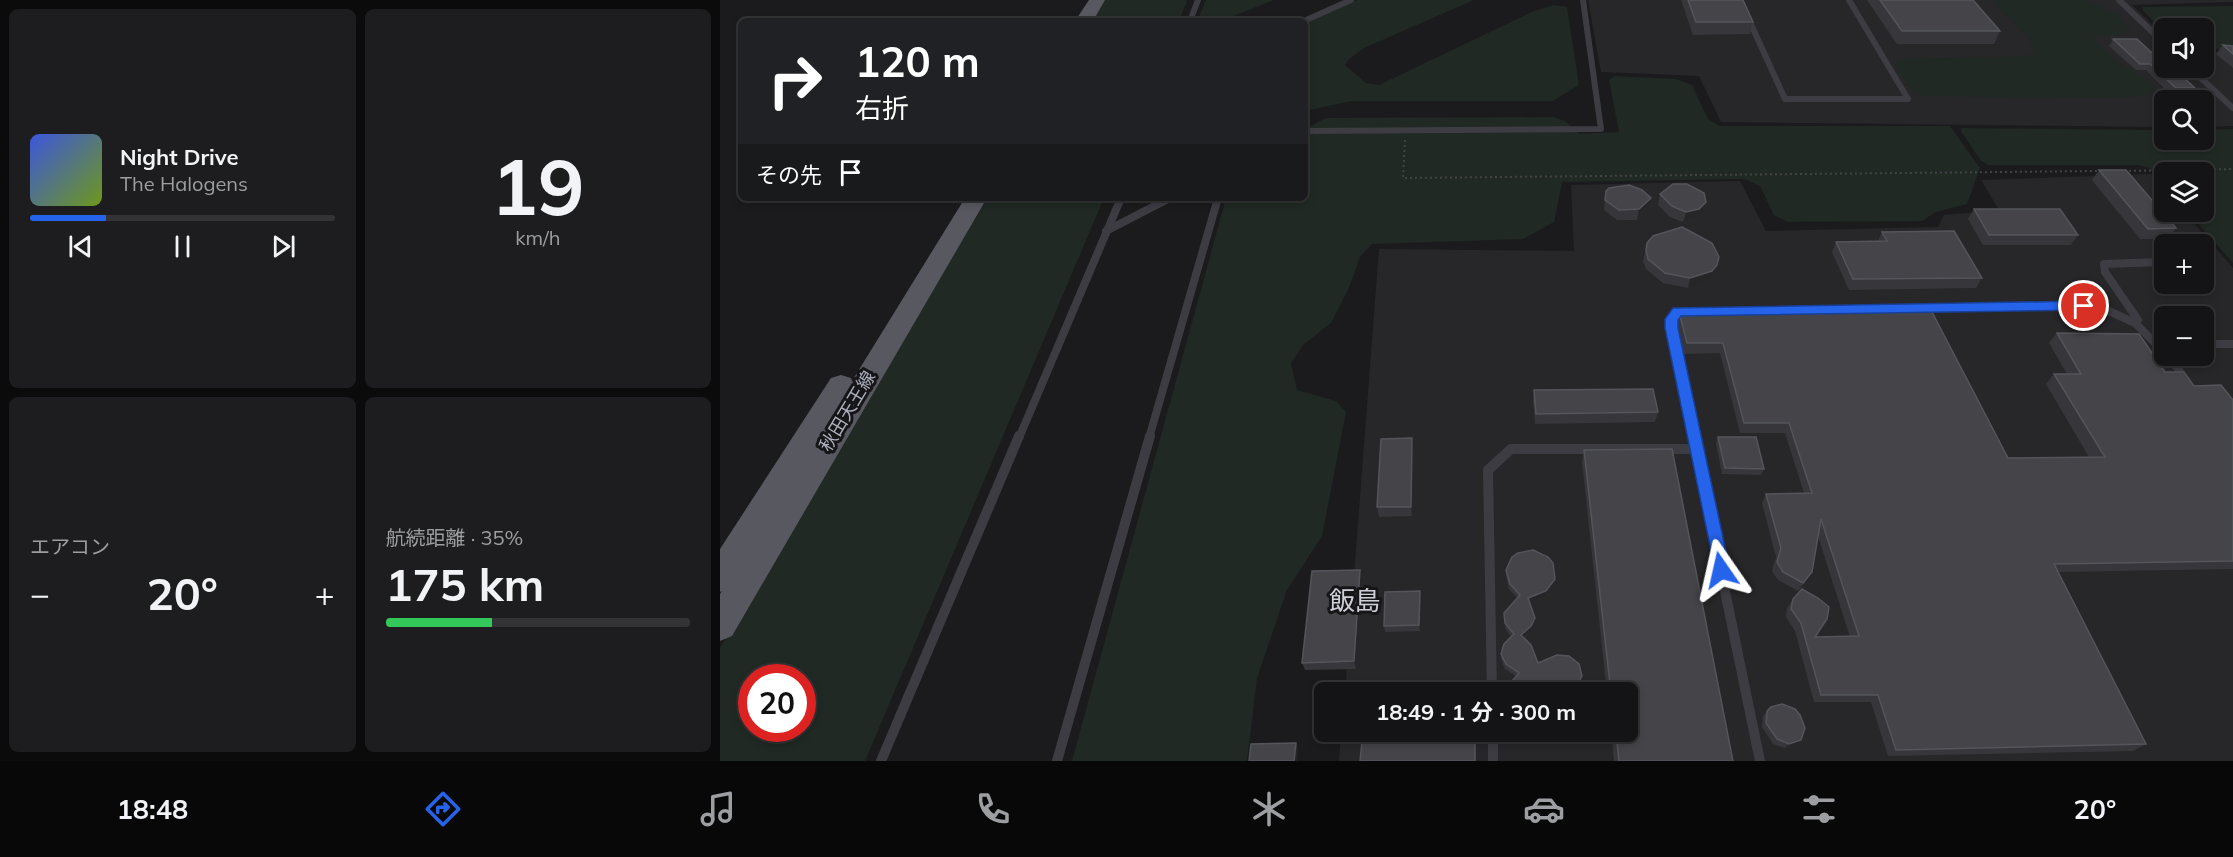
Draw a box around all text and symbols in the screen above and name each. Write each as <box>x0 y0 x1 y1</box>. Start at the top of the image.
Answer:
map controls <box>2154 18 2214 366</box>
button: sound <box>2154 18 2214 78</box>
text: 120 m <box>855 35 980 88</box>
icon: right <box>756 42 834 120</box>
button: search <box>2154 90 2214 150</box>
text: 右折 <box>855 91 909 125</box>
text: 19 <box>491 137 585 235</box>
text: Night Drive <box>120 143 239 171</box>
icon: arrive <box>834 156 867 189</box>
text: その先 <box>756 161 822 189</box>
button: layers <box>2154 162 2214 222</box>
text: The Halogens <box>120 171 248 196</box>
text: km/h <box>515 225 560 250</box>
icon: previous <box>64 230 97 263</box>
icon: pause <box>166 230 199 263</box>
icon: next <box>267 230 300 263</box>
button: + <box>2154 234 2214 294</box>
pin <box>2058 280 2109 331</box>
icon: arrive <box>2067 289 2100 322</box>
button: − <box>2154 306 2214 366</box>
street label: 秋田天王線 <box>814 367 880 455</box>
text: 航続距離 · 35% <box>386 525 523 550</box>
text: エアコン <box>30 534 110 559</box>
position arrow <box>1689 538 1753 602</box>
text: 175 km <box>386 556 544 612</box>
text: 20° <box>147 565 218 621</box>
text: − <box>30 573 50 614</box>
text: + <box>315 573 335 614</box>
district label: 飯島 <box>1329 584 1381 617</box>
speed limit sign: 20 <box>738 664 816 742</box>
text: 18:49 · 1 分 · 300 m <box>1376 698 1576 726</box>
icon: directions <box>422 788 464 830</box>
icon: music <box>697 788 739 830</box>
icon: phone <box>972 788 1014 830</box>
icon: climate <box>1248 788 1290 830</box>
icon: car <box>1523 788 1565 830</box>
icon: filters <box>1798 788 1840 830</box>
text: 18:48 <box>117 792 188 826</box>
text: 20° <box>2074 792 2116 826</box>

